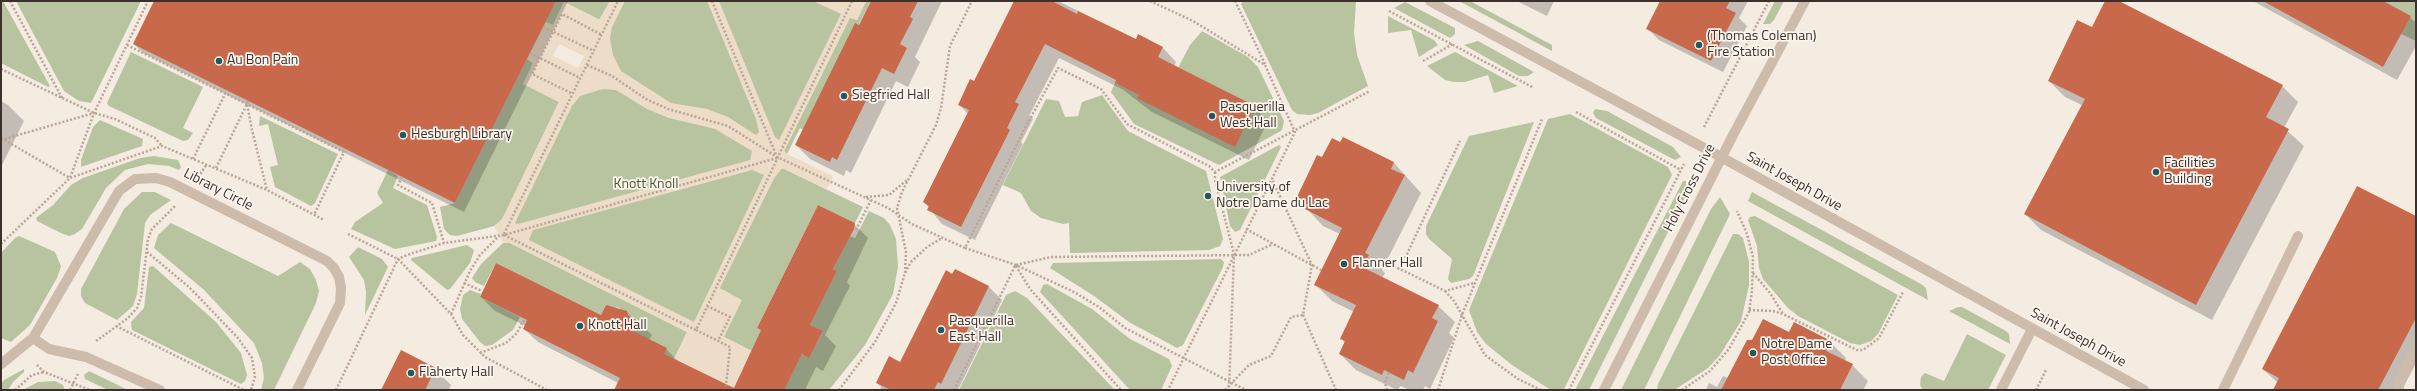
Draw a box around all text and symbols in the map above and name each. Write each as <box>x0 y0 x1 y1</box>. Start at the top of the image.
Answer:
place label: (Thomas Coleman) Fire Station <box>1707 29 1816 62</box>
marker: (Thomas Coleman) Fire Station <box>1694 40 1704 50</box>
place label: Au Bon Pain <box>227 53 298 69</box>
marker: Au Bon Pain <box>214 56 224 66</box>
place label: Siegfried Hall <box>852 88 930 104</box>
marker: Siegfried Hall <box>839 91 849 101</box>
place label: Pasquerilla West Hall <box>1220 100 1285 132</box>
marker: Pasquerilla West Hall <box>1207 111 1217 121</box>
place label: Hesburgh Library <box>411 127 512 143</box>
marker: Hesburgh Library <box>398 130 408 140</box>
street label: Holy Cross Drive <box>1661 141 1719 235</box>
street label: Saint Joseph Drive <box>1743 149 1845 215</box>
place label: Facilities Building <box>2164 156 2215 188</box>
street label: Library Circle <box>181 165 255 215</box>
marker: Facilities Building <box>2151 167 2161 177</box>
park label: Knott Knoll <box>614 177 678 193</box>
place label: University of Notre Dame du Lac <box>1216 180 1328 212</box>
marker: University of Notre Dame du Lac <box>1203 191 1213 201</box>
place label: Flanner Hall <box>1352 256 1423 272</box>
marker: Flanner Hall <box>1339 259 1349 269</box>
street label: Saint Joseph Drive <box>2027 305 2129 371</box>
place label: Pasquerilla East Hall <box>949 314 1014 346</box>
place label: Knott Hall <box>588 318 647 334</box>
marker: Knott Hall <box>575 321 585 331</box>
marker: Pasquerilla East Hall <box>936 325 946 335</box>
place label: Notre Dame Post Office <box>1761 337 1832 370</box>
marker: Notre Dame Post Office <box>1748 348 1758 358</box>
place label: Flaherty Hall <box>419 365 494 381</box>
marker: Flaherty Hall <box>406 368 416 378</box>

